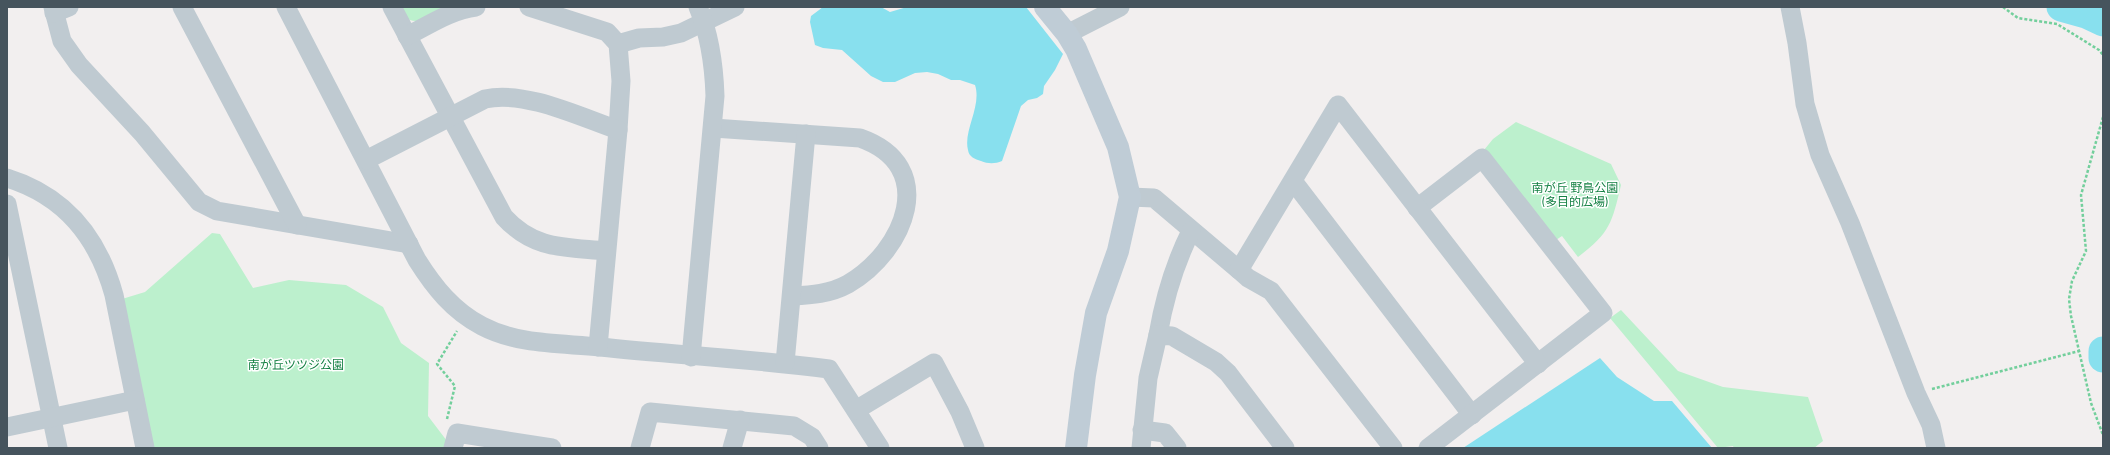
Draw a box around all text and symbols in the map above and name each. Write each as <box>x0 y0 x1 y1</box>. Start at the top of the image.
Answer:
park label: 南が丘 野鳥公園 (多目的広場) <box>1532 178 1618 211</box>
park label: 南が丘ツツジ公園 <box>248 355 344 374</box>

